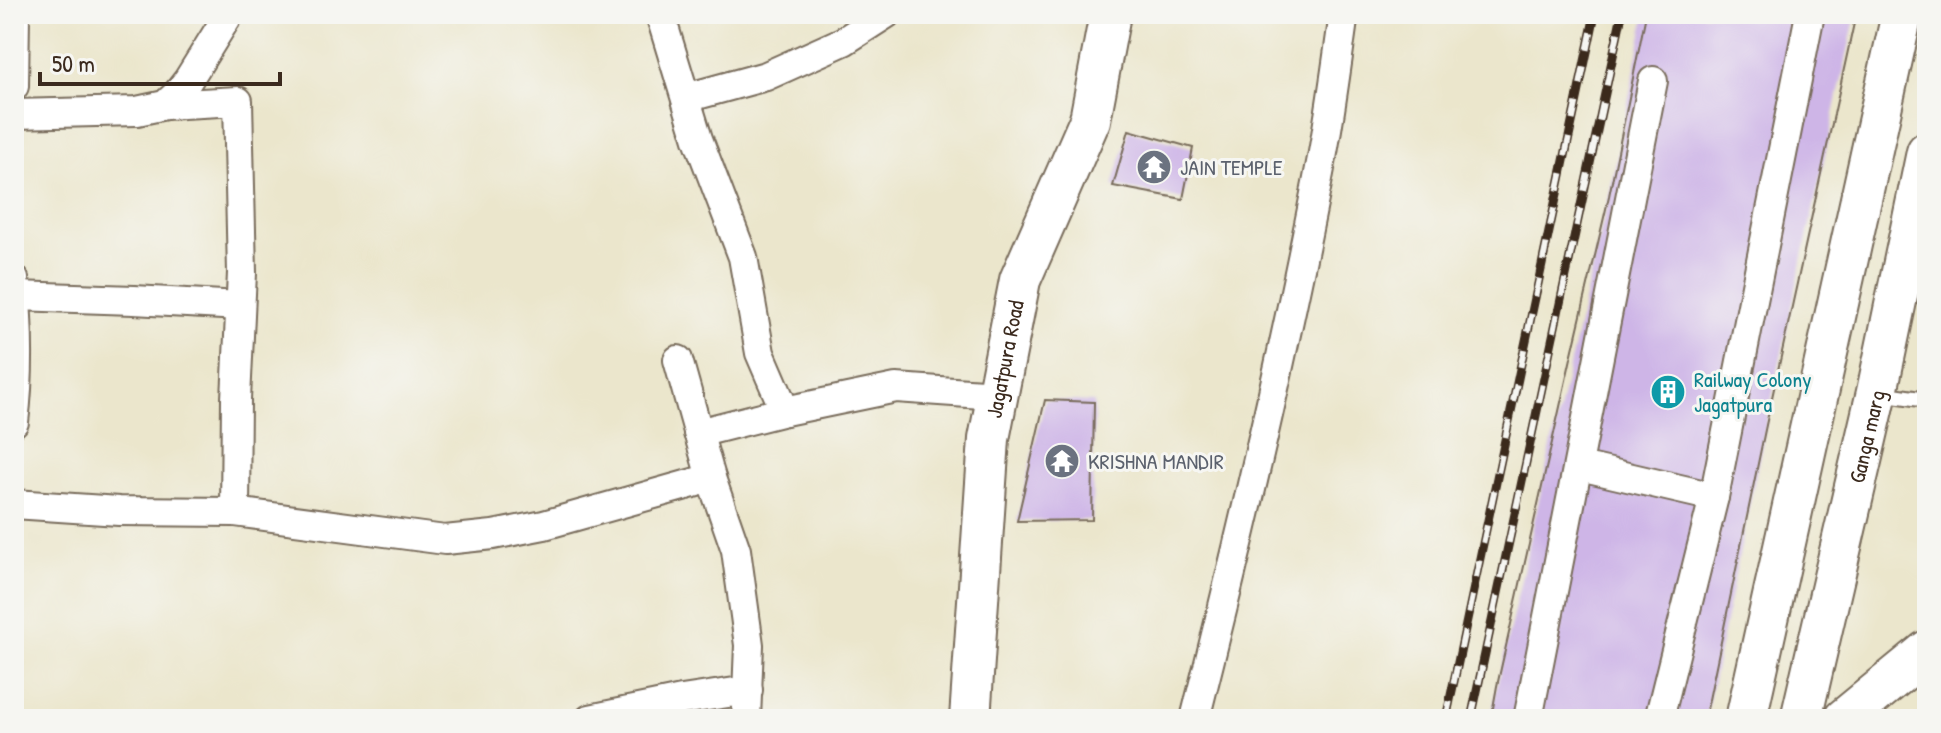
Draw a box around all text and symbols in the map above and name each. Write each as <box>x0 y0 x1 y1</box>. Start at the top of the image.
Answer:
scale bar <box>40 36 280 86</box>
text: 50 m <box>52 47 95 79</box>
temple icon: JAIN TEMPLE <box>1135 148 1173 186</box>
place label: JAIN TEMPLE <box>1180 152 1283 182</box>
street label: Jagatpura Road <box>978 297 1031 421</box>
place label: Railway Colony Jagatpura <box>1694 364 1811 419</box>
building icon: Railway Colony Jagatpura <box>1649 373 1687 411</box>
street label: Ganga marg <box>1841 387 1892 486</box>
temple icon: KRISHNA MANDIR <box>1043 442 1081 480</box>
place label: KRISHNA MANDIR <box>1088 446 1224 476</box>

